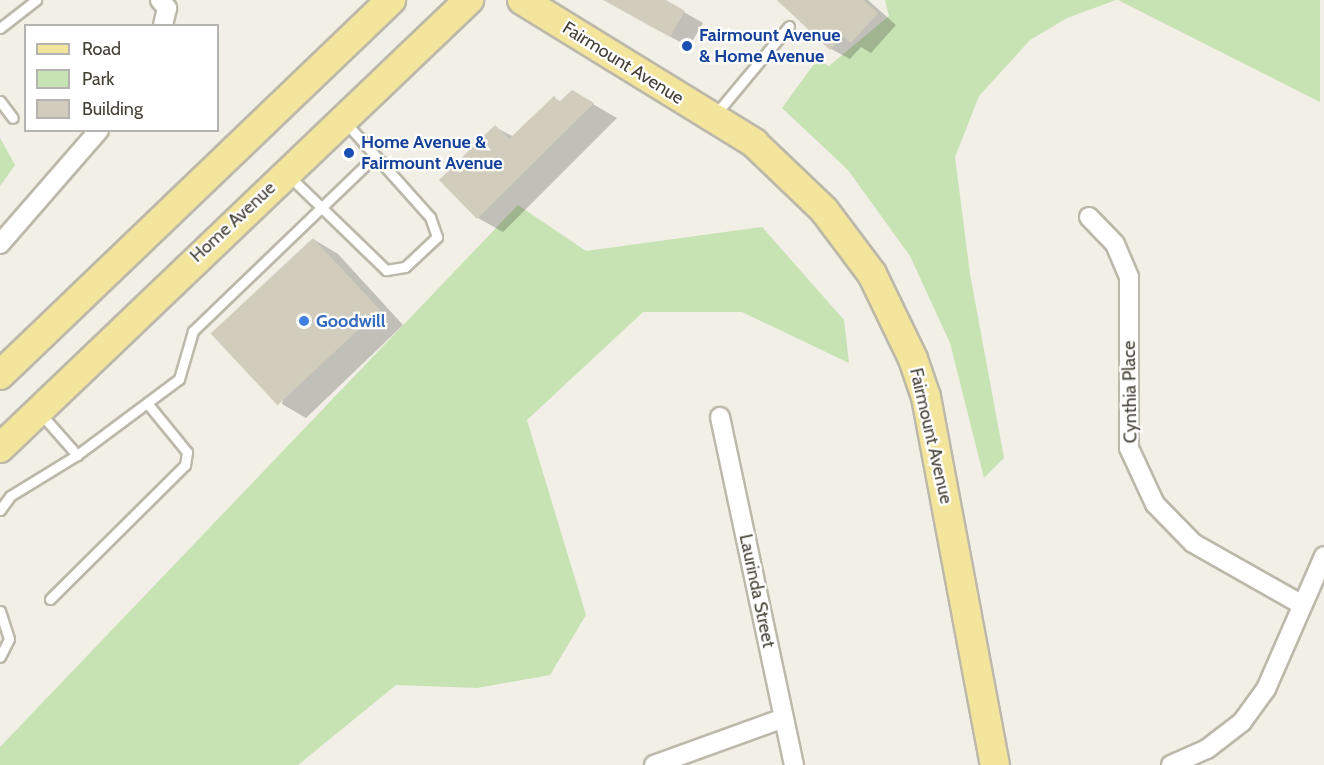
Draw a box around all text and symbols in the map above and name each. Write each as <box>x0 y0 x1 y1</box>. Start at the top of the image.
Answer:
street label: Fairmount Avenue <box>558 17 688 109</box>
legend <box>24 24 219 132</box>
place label: Fairmount Avenue & Home Avenue <box>699 25 841 68</box>
text: Road <box>82 38 121 60</box>
marker: Fairmount Avenue & Home Avenue <box>680 39 694 53</box>
text: Park <box>82 68 114 90</box>
text: Building <box>82 98 143 120</box>
place label: Home Avenue & Fairmount Avenue <box>361 132 503 174</box>
marker: Home Avenue & Fairmount Avenue <box>342 146 356 160</box>
street label: Home Avenue <box>186 177 280 267</box>
place label: Goodwill <box>316 310 386 332</box>
marker: Goodwill <box>297 314 311 328</box>
street label: Cynthia Place <box>1118 340 1142 444</box>
street label: Fairmount Avenue <box>905 366 957 506</box>
street label: Laurinda Street <box>734 532 780 650</box>

